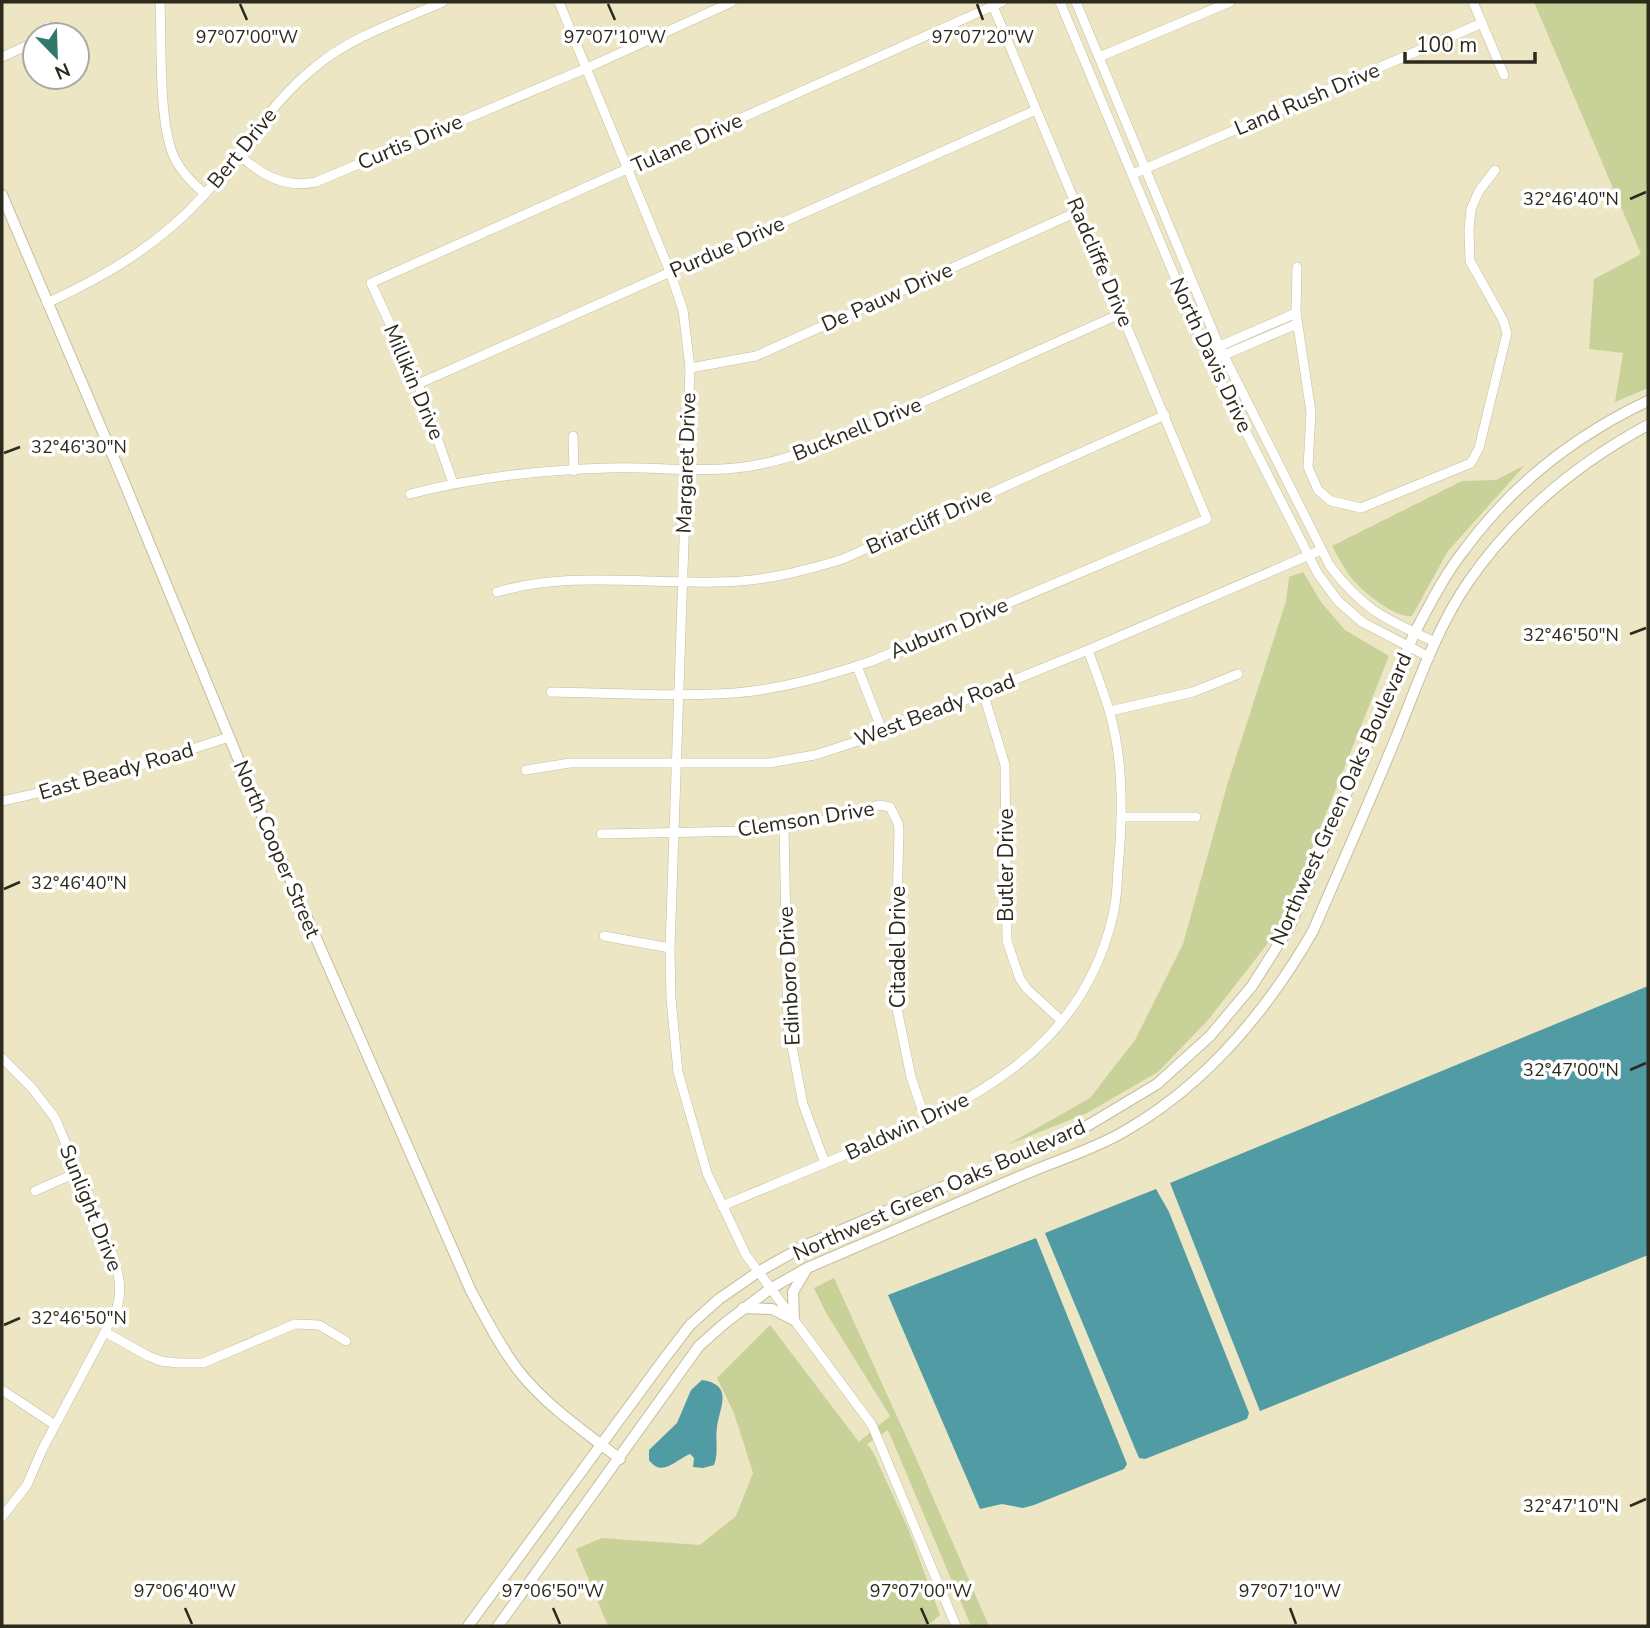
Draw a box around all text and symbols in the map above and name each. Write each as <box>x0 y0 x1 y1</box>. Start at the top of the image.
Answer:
north arrow <box>21 21 91 91</box>
scale bar <box>1405 21 1534 65</box>
text: 97°07'00"W <box>196 25 298 49</box>
text: 97°07'10"W <box>564 25 666 49</box>
text: 97°07'20"W <box>932 25 1034 49</box>
text: 100 m <box>1416 31 1477 59</box>
text: N <box>51 56 74 85</box>
street label: Land Rush Drive <box>1230 56 1384 142</box>
street label: Bert Drive <box>201 102 283 194</box>
street label: Tulane Drive <box>627 106 747 180</box>
street label: Curtis Drive <box>353 107 467 177</box>
text: 32°46'40"N <box>1523 187 1619 211</box>
street label: Radcliffe Drive <box>1060 193 1140 331</box>
street label: Purdue Drive <box>665 209 789 285</box>
street label: De Pauw Drive <box>817 256 957 338</box>
street label: North Davis Drive <box>1163 273 1259 437</box>
street label: Millikin Drive <box>377 320 451 444</box>
street label: Bucknell Drive <box>788 390 926 468</box>
street label: Margaret Drive <box>670 392 702 534</box>
text: 32°46'30"N <box>31 435 127 459</box>
street label: Briarcliff Drive <box>862 481 996 561</box>
street label: Auburn Drive <box>886 591 1012 665</box>
text: 32°46'50"N <box>1523 623 1619 647</box>
street label: Northwest Green Oaks Boulevard <box>1264 648 1418 950</box>
street label: West Beady Road <box>851 667 1019 753</box>
street label: East Beady Road <box>35 736 197 806</box>
street label: North Cooper Street <box>227 756 327 943</box>
street label: Clemson Drive <box>736 794 876 844</box>
street label: Butler Drive <box>992 808 1020 922</box>
text: 32°46'40"N <box>31 871 127 895</box>
street label: Citadel Drive <box>884 886 912 1008</box>
street label: Edinboro Drive <box>771 906 807 1046</box>
text: 32°47'00"N <box>1523 1058 1619 1082</box>
street label: Baldwin Drive <box>841 1085 973 1167</box>
street label: Northwest Green Oaks Boulevard <box>788 1113 1090 1267</box>
street label: Sunlight Drive <box>53 1140 129 1276</box>
text: 32°46'50"N <box>31 1306 127 1330</box>
text: 32°47'10"N <box>1523 1494 1619 1518</box>
text: 97°06'40"W <box>134 1579 236 1603</box>
text: 97°06'50"W <box>502 1579 604 1603</box>
text: 97°07'00"W <box>870 1579 972 1603</box>
text: 97°07'10"W <box>1239 1579 1341 1603</box>

